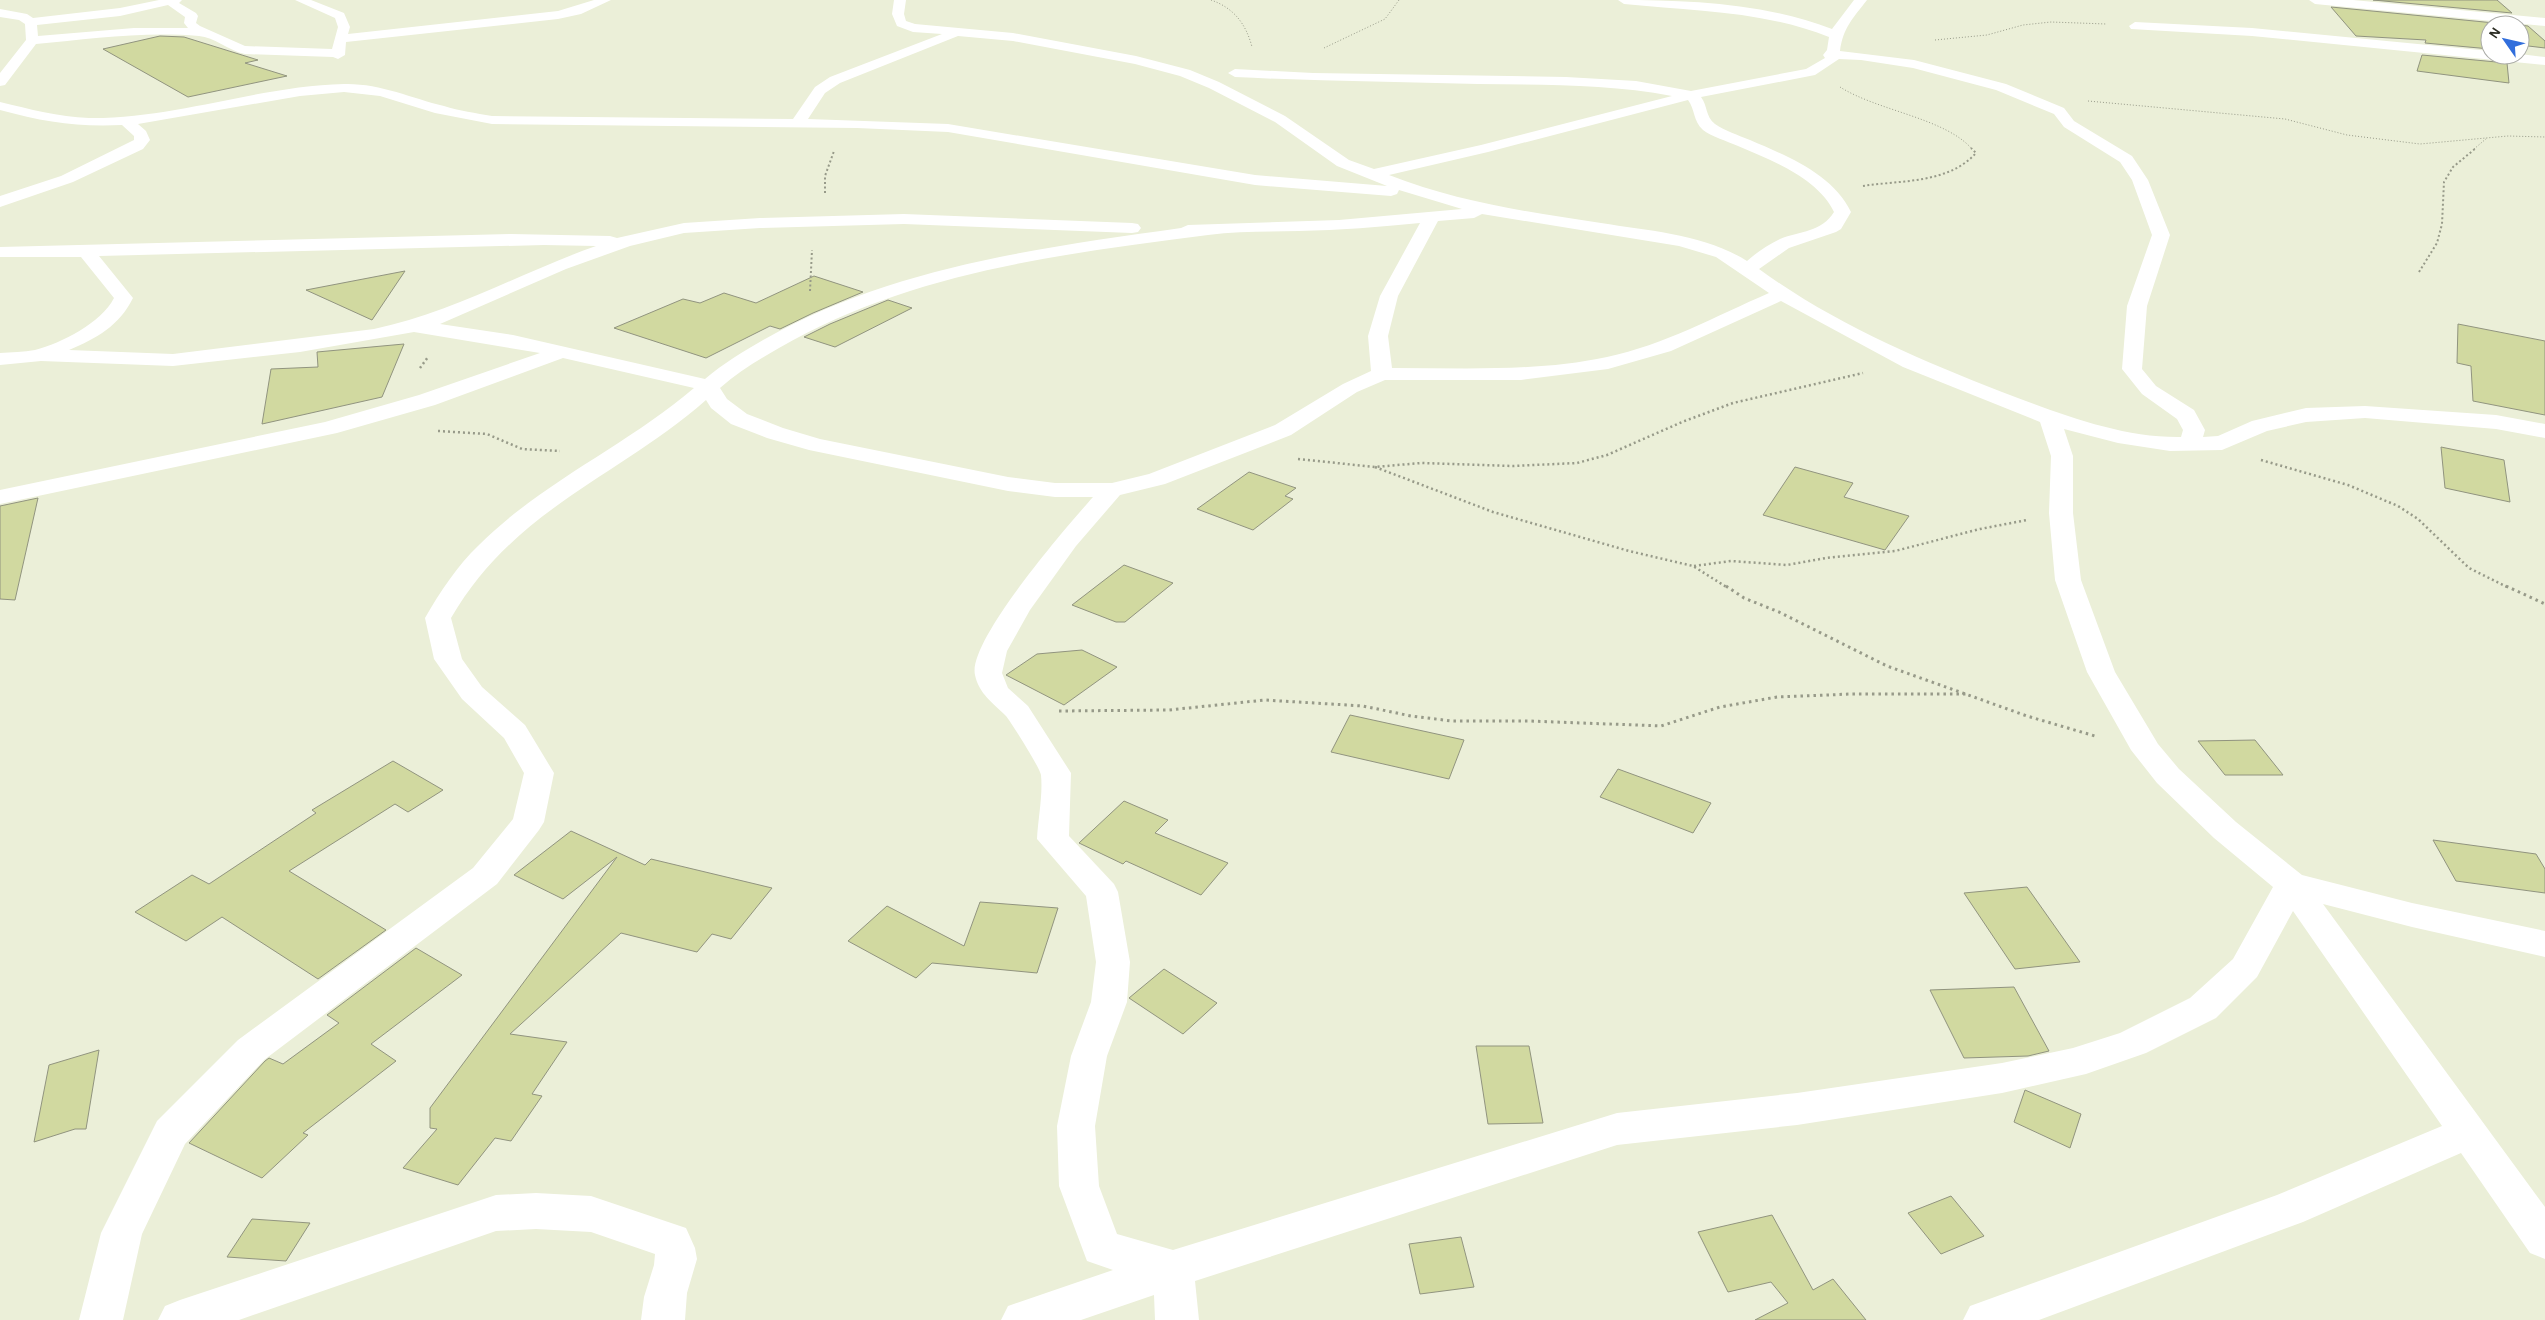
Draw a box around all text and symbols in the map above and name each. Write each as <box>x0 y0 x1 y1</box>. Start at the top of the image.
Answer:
north arrow <box>2480 15 2530 65</box>
text: N <box>2487 25 2504 41</box>

